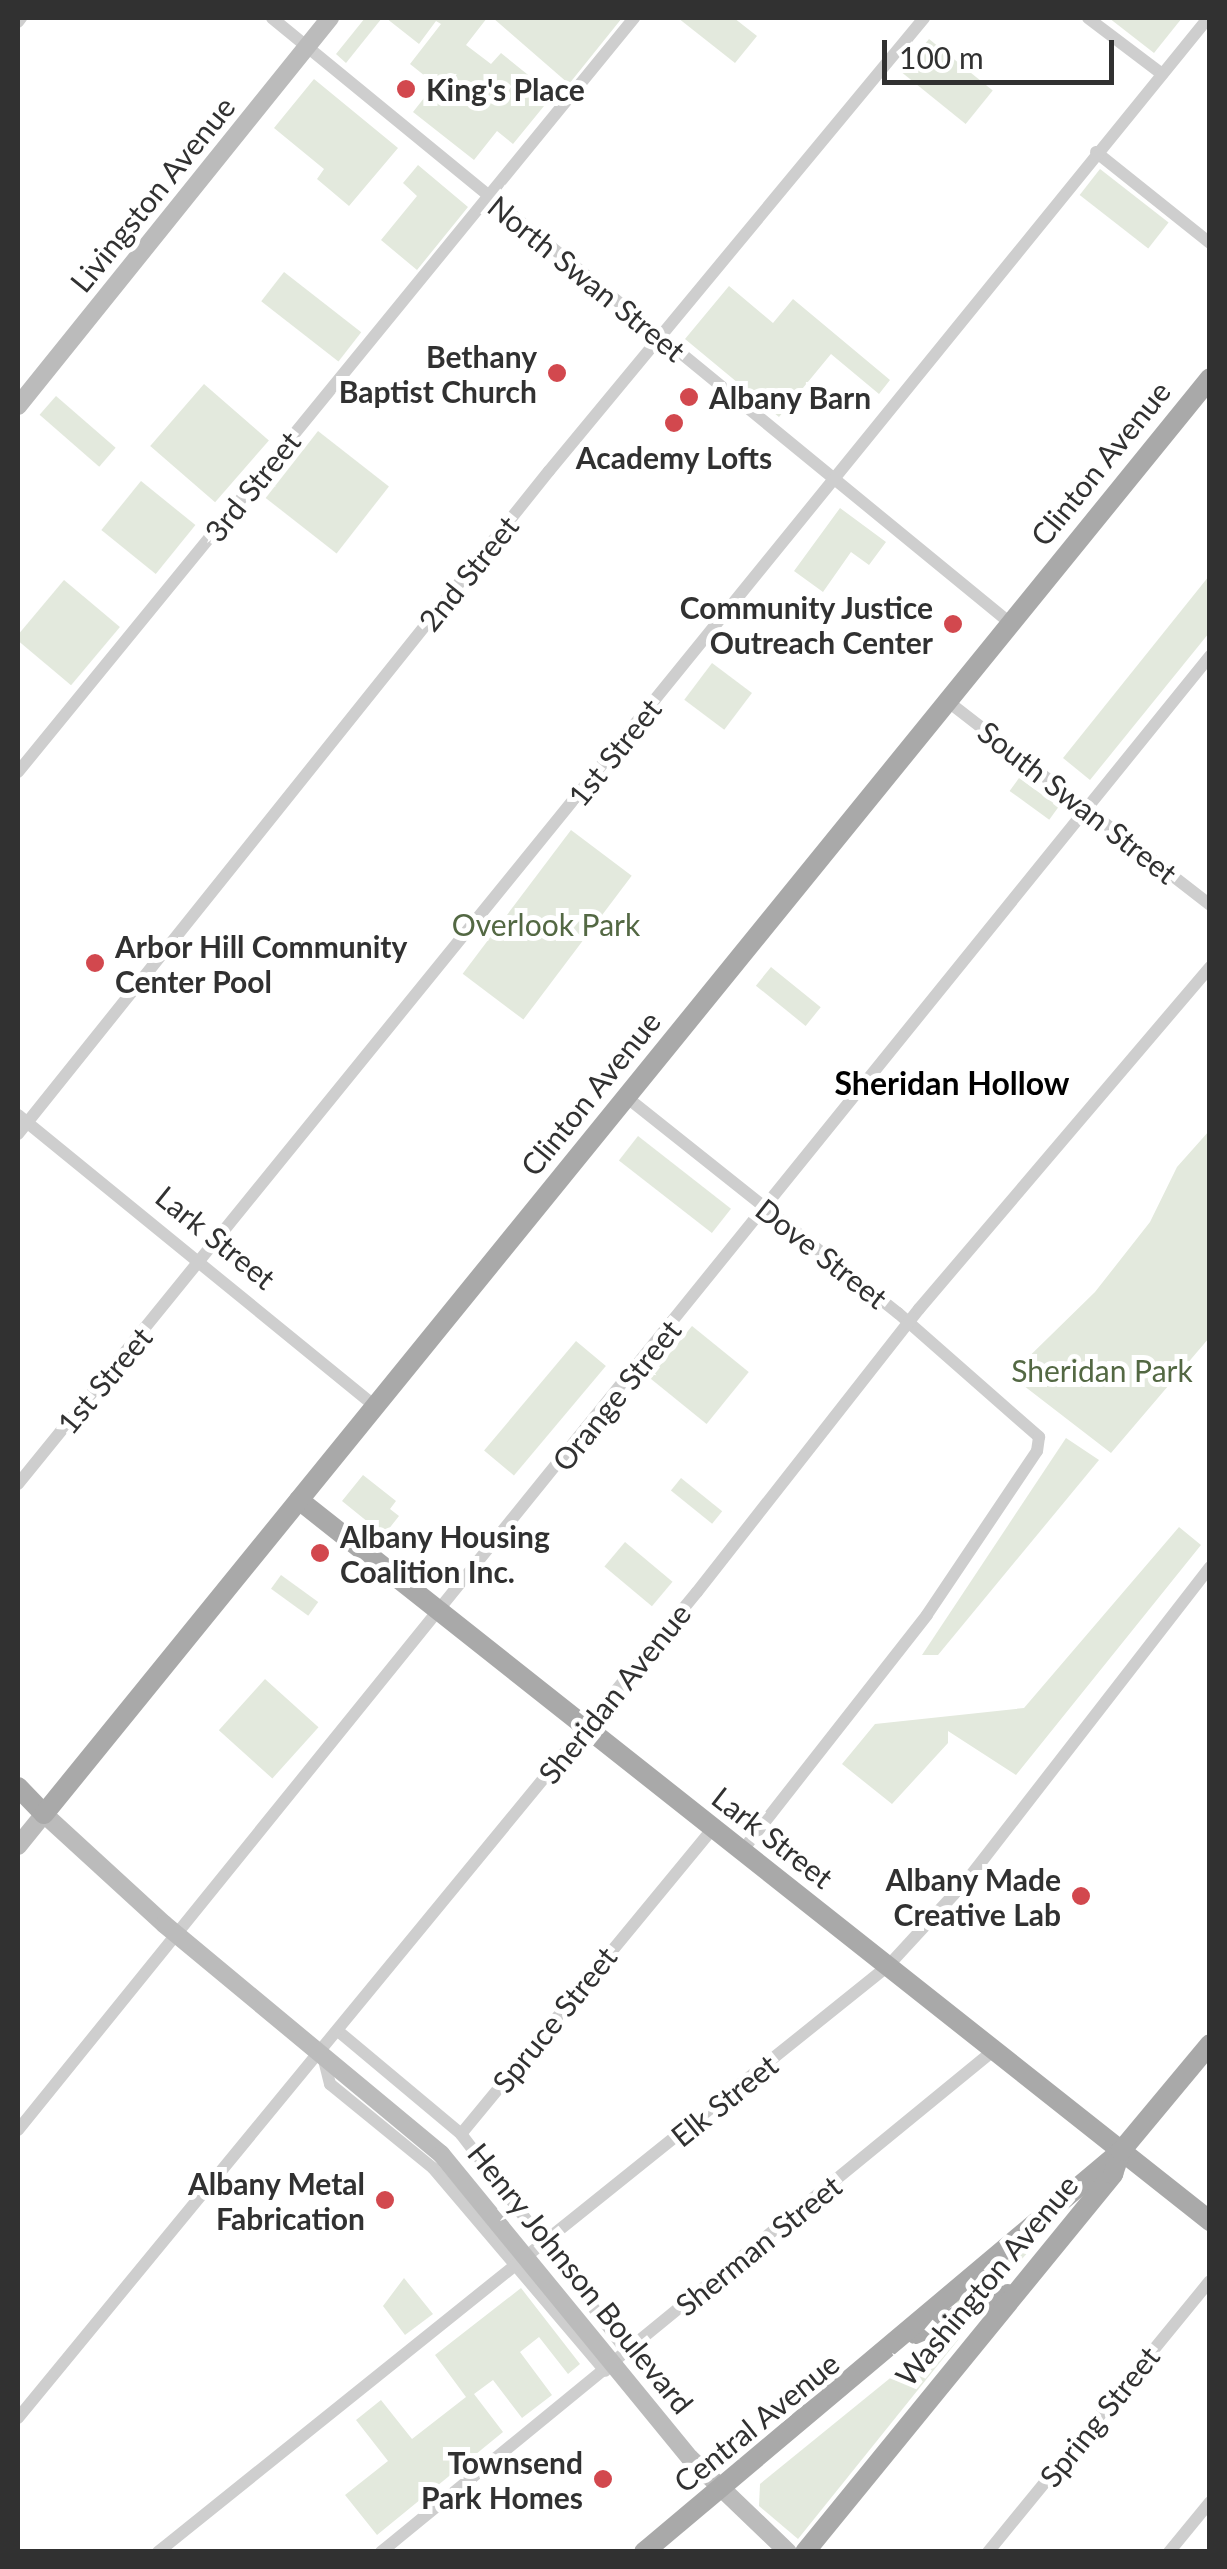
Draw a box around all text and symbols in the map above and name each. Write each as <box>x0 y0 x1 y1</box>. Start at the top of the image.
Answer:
scale bar <box>887 20 1120 82</box>
text: 100 m <box>899 39 984 75</box>
place label: King's Place <box>426 71 585 107</box>
marker: King's Place <box>395 78 417 100</box>
street label: Livingston Avenue <box>62 89 242 299</box>
street label: North Swan Street <box>481 188 693 368</box>
place label: Bethany Baptist Church <box>339 338 537 408</box>
marker: Bethany Baptist Church <box>546 362 568 384</box>
street label: Clinton Avenue <box>1022 373 1178 553</box>
place label: Albany Barn <box>709 379 872 415</box>
marker: Albany Barn <box>678 386 700 408</box>
marker: Academy Lofts <box>663 412 685 434</box>
street label: 3rd Street <box>197 424 307 548</box>
place label: Academy Lofts <box>575 439 773 475</box>
street label: 2nd Street <box>411 508 525 638</box>
place label: Community Justice Outreach Center <box>678 589 933 660</box>
marker: Community Justice Outreach Center <box>942 613 964 635</box>
street label: 1st Street <box>560 691 668 813</box>
street label: South Swan Street <box>971 713 1185 891</box>
park label: Overlook Park <box>452 906 640 942</box>
place label: Arbor Hill Community Center Pool <box>115 928 408 998</box>
marker: Arbor Hill Community Center Pool <box>84 952 106 974</box>
street label: Clinton Avenue <box>512 1003 668 1183</box>
district label: Sheridan Hollow <box>835 1064 1069 1102</box>
street label: Lark Street <box>149 1178 283 1296</box>
street label: Dove Street <box>749 1191 895 1315</box>
street label: Orange Street <box>544 1312 688 1478</box>
street label: 1st Street <box>49 1319 159 1441</box>
park label: Sheridan Park <box>1011 1352 1193 1388</box>
place label: Albany Housing Coalition Inc. <box>340 1518 550 1588</box>
marker: Albany Housing Coalition Inc. <box>309 1542 331 1564</box>
street label: Sheridan Avenue <box>530 1595 698 1791</box>
street label: Lark Street <box>706 1779 840 1895</box>
place label: Albany Made Creative Lab <box>885 1861 1061 1932</box>
marker: Albany Made Creative Lab <box>1070 1885 1092 1907</box>
street label: Spruce Street <box>484 1939 624 2099</box>
street label: Elk Street <box>664 2046 784 2154</box>
street label: Henry Johnson Boulevard <box>460 2135 702 2421</box>
place label: Albany Metal Fabrication <box>187 2165 365 2236</box>
street label: Sherman Street <box>668 2167 848 2323</box>
street label: Washington Avenue <box>887 2167 1085 2393</box>
marker: Albany Metal Fabrication <box>374 2189 396 2211</box>
street label: Spring Street <box>1032 2339 1166 2493</box>
street label: Central Avenue <box>666 2344 846 2500</box>
place label: Townsend Park Homes <box>421 2444 583 2514</box>
marker: Townsend Park Homes <box>592 2468 614 2490</box>

